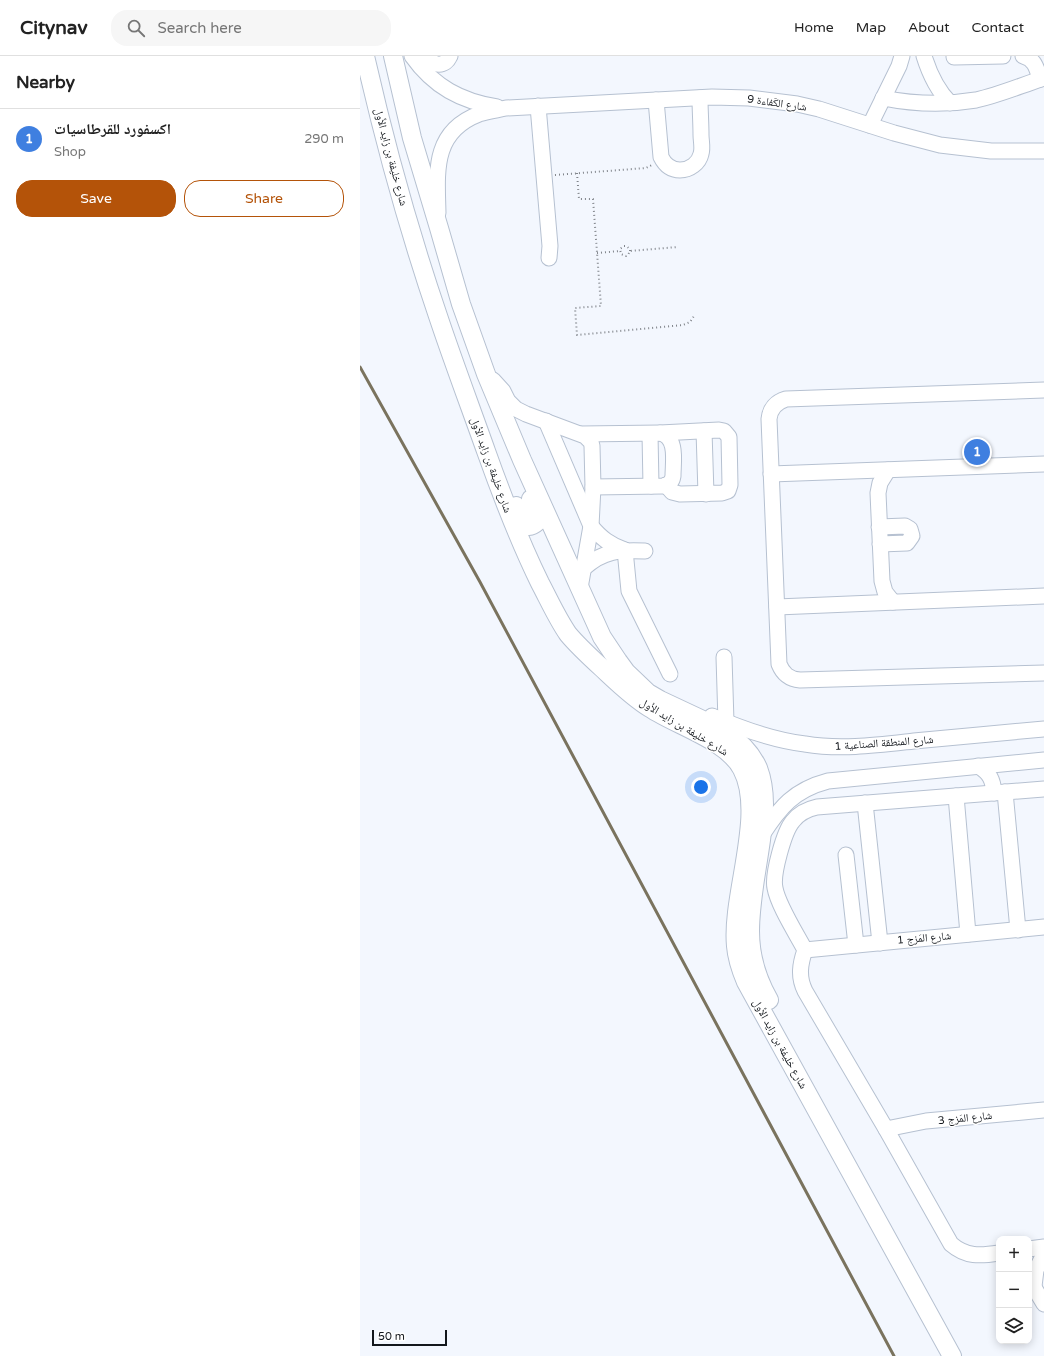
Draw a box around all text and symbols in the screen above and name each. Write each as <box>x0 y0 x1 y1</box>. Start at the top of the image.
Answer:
search box <box>111 10 391 46</box>
text: Citynav <box>20 17 87 39</box>
icon: search <box>125 17 147 39</box>
text: Search here <box>157 19 242 37</box>
text: Home <box>794 19 834 36</box>
text: Map <box>856 19 886 36</box>
text: About <box>908 19 950 36</box>
text: Contact <box>972 19 1024 36</box>
text: Nearby <box>16 72 75 93</box>
street label: شارع الكَفاءة 9 <box>746 92 808 114</box>
street label: شارع خليفة بن زايد الأول <box>372 107 410 207</box>
text: اكسفورد للقرطاسيات <box>54 120 171 138</box>
text: 1 <box>25 131 33 147</box>
text: 290 m <box>304 131 344 147</box>
text: Shop <box>54 144 86 160</box>
button: Save <box>16 180 176 217</box>
button: Share <box>184 180 344 217</box>
street label: شارع خليفة بن زايد الأول <box>468 416 514 514</box>
pin: 1 <box>964 437 990 467</box>
street label: شارع خليفة بن زايد الأول <box>638 696 730 758</box>
street label: شارع المنطقة الصناعية 1 <box>834 733 934 753</box>
your location <box>691 777 711 797</box>
street label: شارع المَزج 1 <box>896 929 952 947</box>
street label: شارع خليفة بن زايد الأول <box>750 997 810 1091</box>
street label: شارع المَزج 3 <box>937 1109 993 1127</box>
map controls <box>996 1236 1032 1344</box>
button: + <box>996 1236 1032 1272</box>
button: − <box>996 1272 1032 1308</box>
button: layers <box>996 1308 1032 1344</box>
scale bar <box>372 1328 447 1347</box>
text: 50 m <box>378 1330 405 1343</box>

